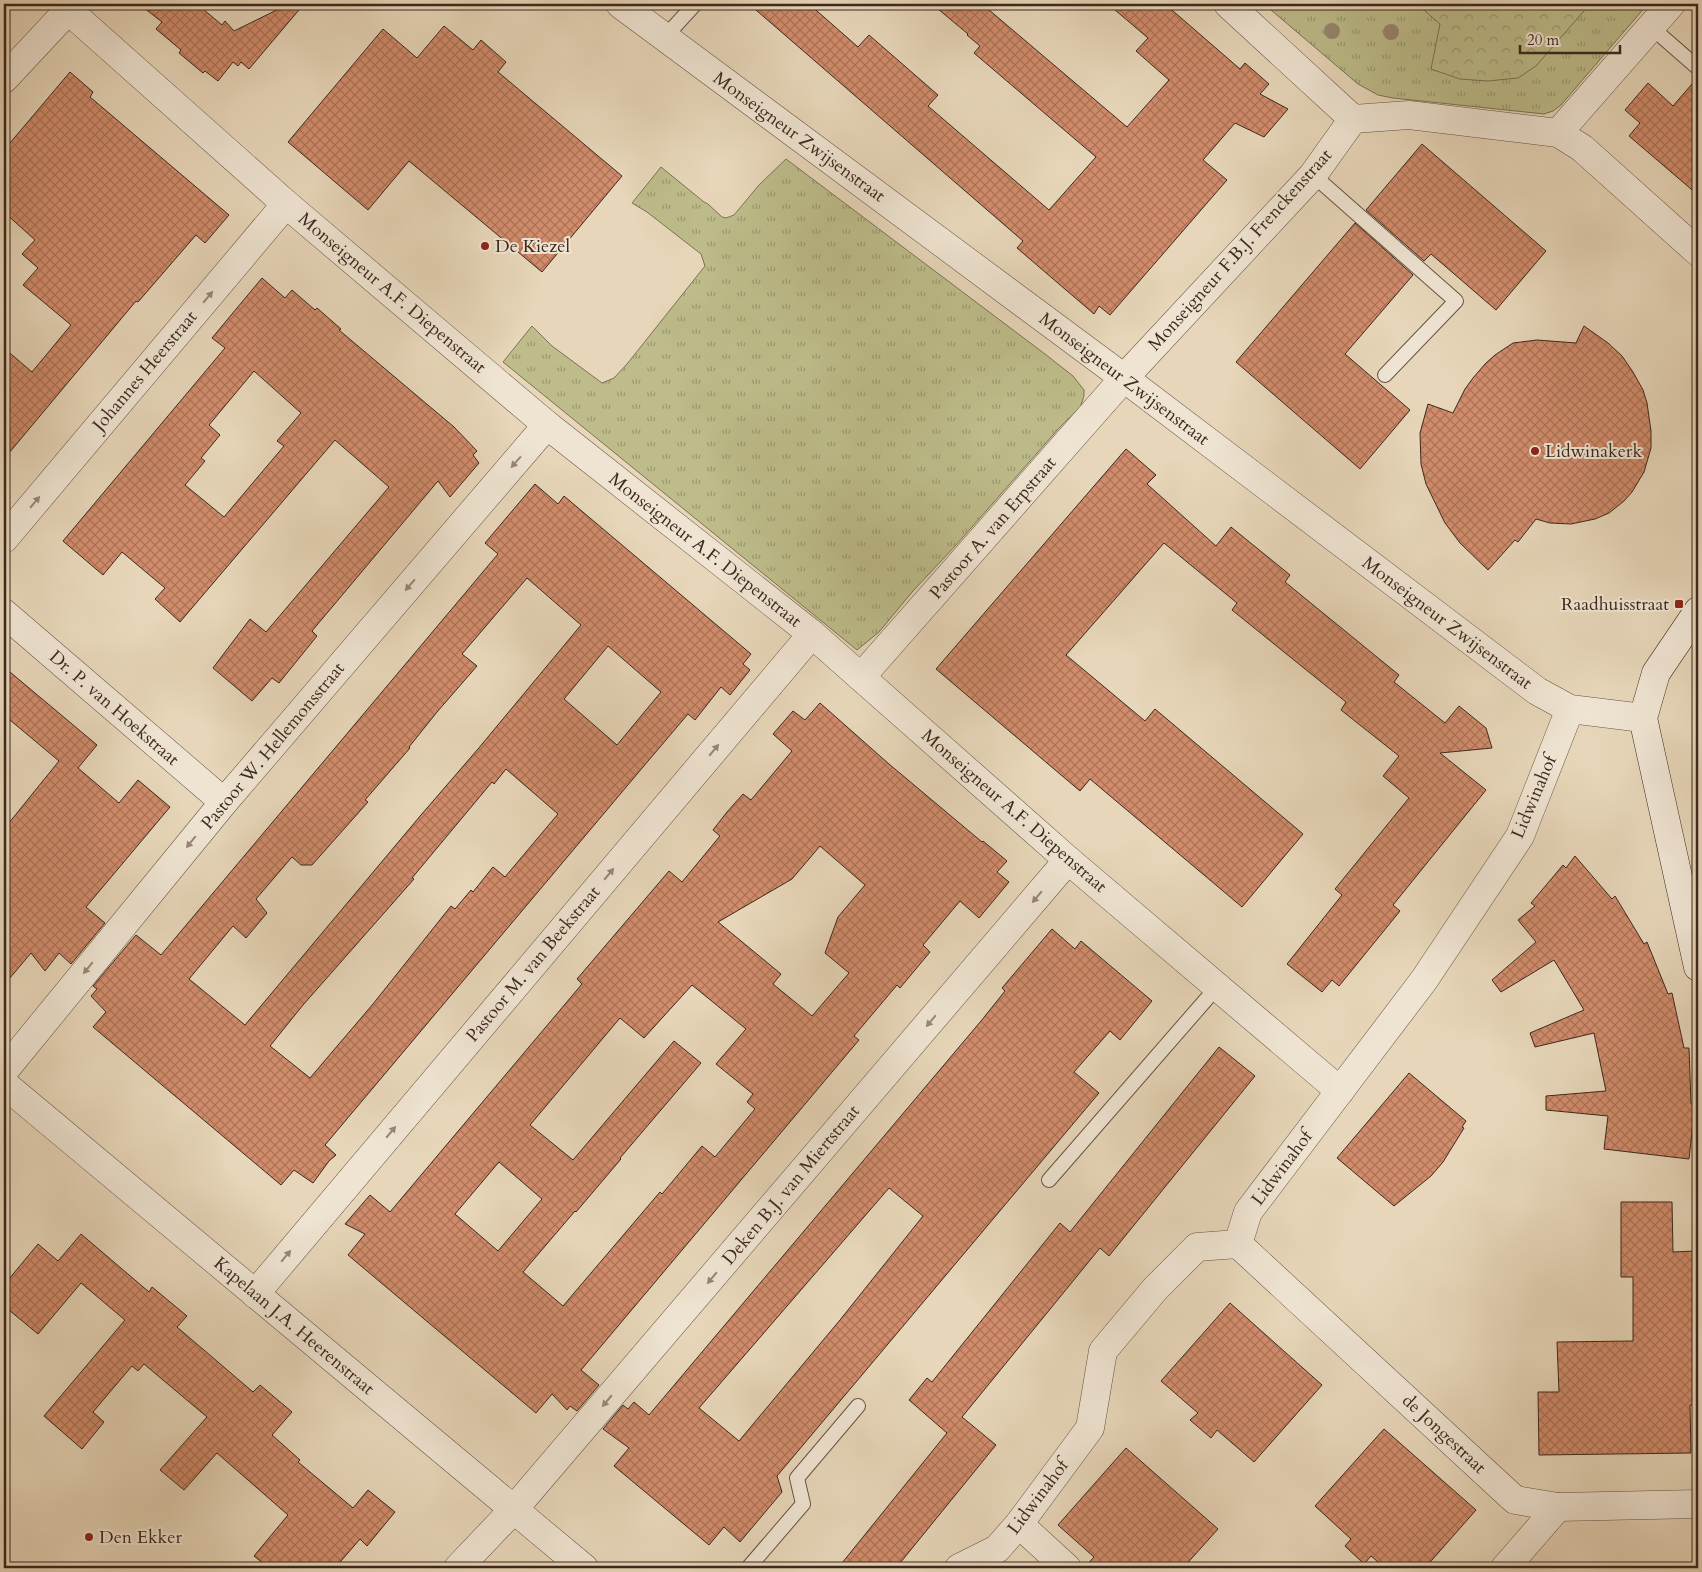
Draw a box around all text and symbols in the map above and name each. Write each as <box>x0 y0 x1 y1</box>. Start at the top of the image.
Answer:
scale bar <box>1520 22 1620 54</box>
text: 20 m <box>1527 30 1559 50</box>
street label: Monseigneur Zwijsenstraat <box>708 66 890 208</box>
street label: Monseigneur F.B.J. Frenckenstraat <box>1142 143 1338 356</box>
street label: Monseigneur A.F. Diepenstraat <box>293 207 492 379</box>
place label: De Kiezel <box>495 234 570 259</box>
marker: De Kiezel <box>479 240 491 252</box>
one-way arrow <box>202 291 213 304</box>
street label: Johannes Heerstraat <box>85 305 203 439</box>
street label: Monseigneur Zwijsenstraat <box>1034 307 1215 452</box>
place label: Lidwinakerk <box>1545 439 1642 464</box>
marker: Lidwinakerk <box>1529 445 1541 457</box>
street label: Pastoor A. van Erpstraat <box>924 451 1062 605</box>
one-way arrow <box>510 455 521 468</box>
street label: Monseigneur A.F. Diepenstraat <box>603 467 807 633</box>
one-way arrow <box>30 495 41 508</box>
street label: Monseigneur Zwijsenstraat <box>1357 551 1538 696</box>
one-way arrow <box>404 579 416 591</box>
place label: Raadhuisstraat <box>1561 592 1669 617</box>
marker: Raadhuisstraat <box>1673 598 1685 610</box>
street label: Dr. P. van Hoekstraat <box>44 645 185 772</box>
street label: Pastoor W. Hellemonsstraat <box>195 657 351 835</box>
street label: Monseigneur A.F. Diepenstraat <box>916 723 1112 899</box>
one-way arrow <box>708 745 720 757</box>
street label: Lidwinahof <box>1505 748 1564 842</box>
one-way arrow <box>186 836 197 849</box>
one-way arrow <box>603 869 615 881</box>
street label: Pastoor M. van Beekstraat <box>460 880 606 1048</box>
one-way arrow <box>1031 891 1042 904</box>
one-way arrow <box>83 961 94 974</box>
one-way arrow <box>926 1014 937 1027</box>
street label: Deken B.J. van Miertstraat <box>717 1099 866 1270</box>
street label: Lidwinahof <box>1245 1122 1321 1211</box>
one-way arrow <box>385 1126 396 1138</box>
one-way arrow <box>281 1250 292 1263</box>
street label: Kapelaan J.A. Heerenstraat <box>208 1251 380 1401</box>
one-way arrow <box>706 1271 718 1283</box>
street label: de Jongestraat <box>1397 1389 1492 1480</box>
one-way arrow <box>601 1395 612 1408</box>
street label: Lidwinahof <box>1001 1451 1077 1540</box>
place label: Den Ekker <box>99 1525 182 1550</box>
marker: Den Ekker <box>83 1531 95 1543</box>

